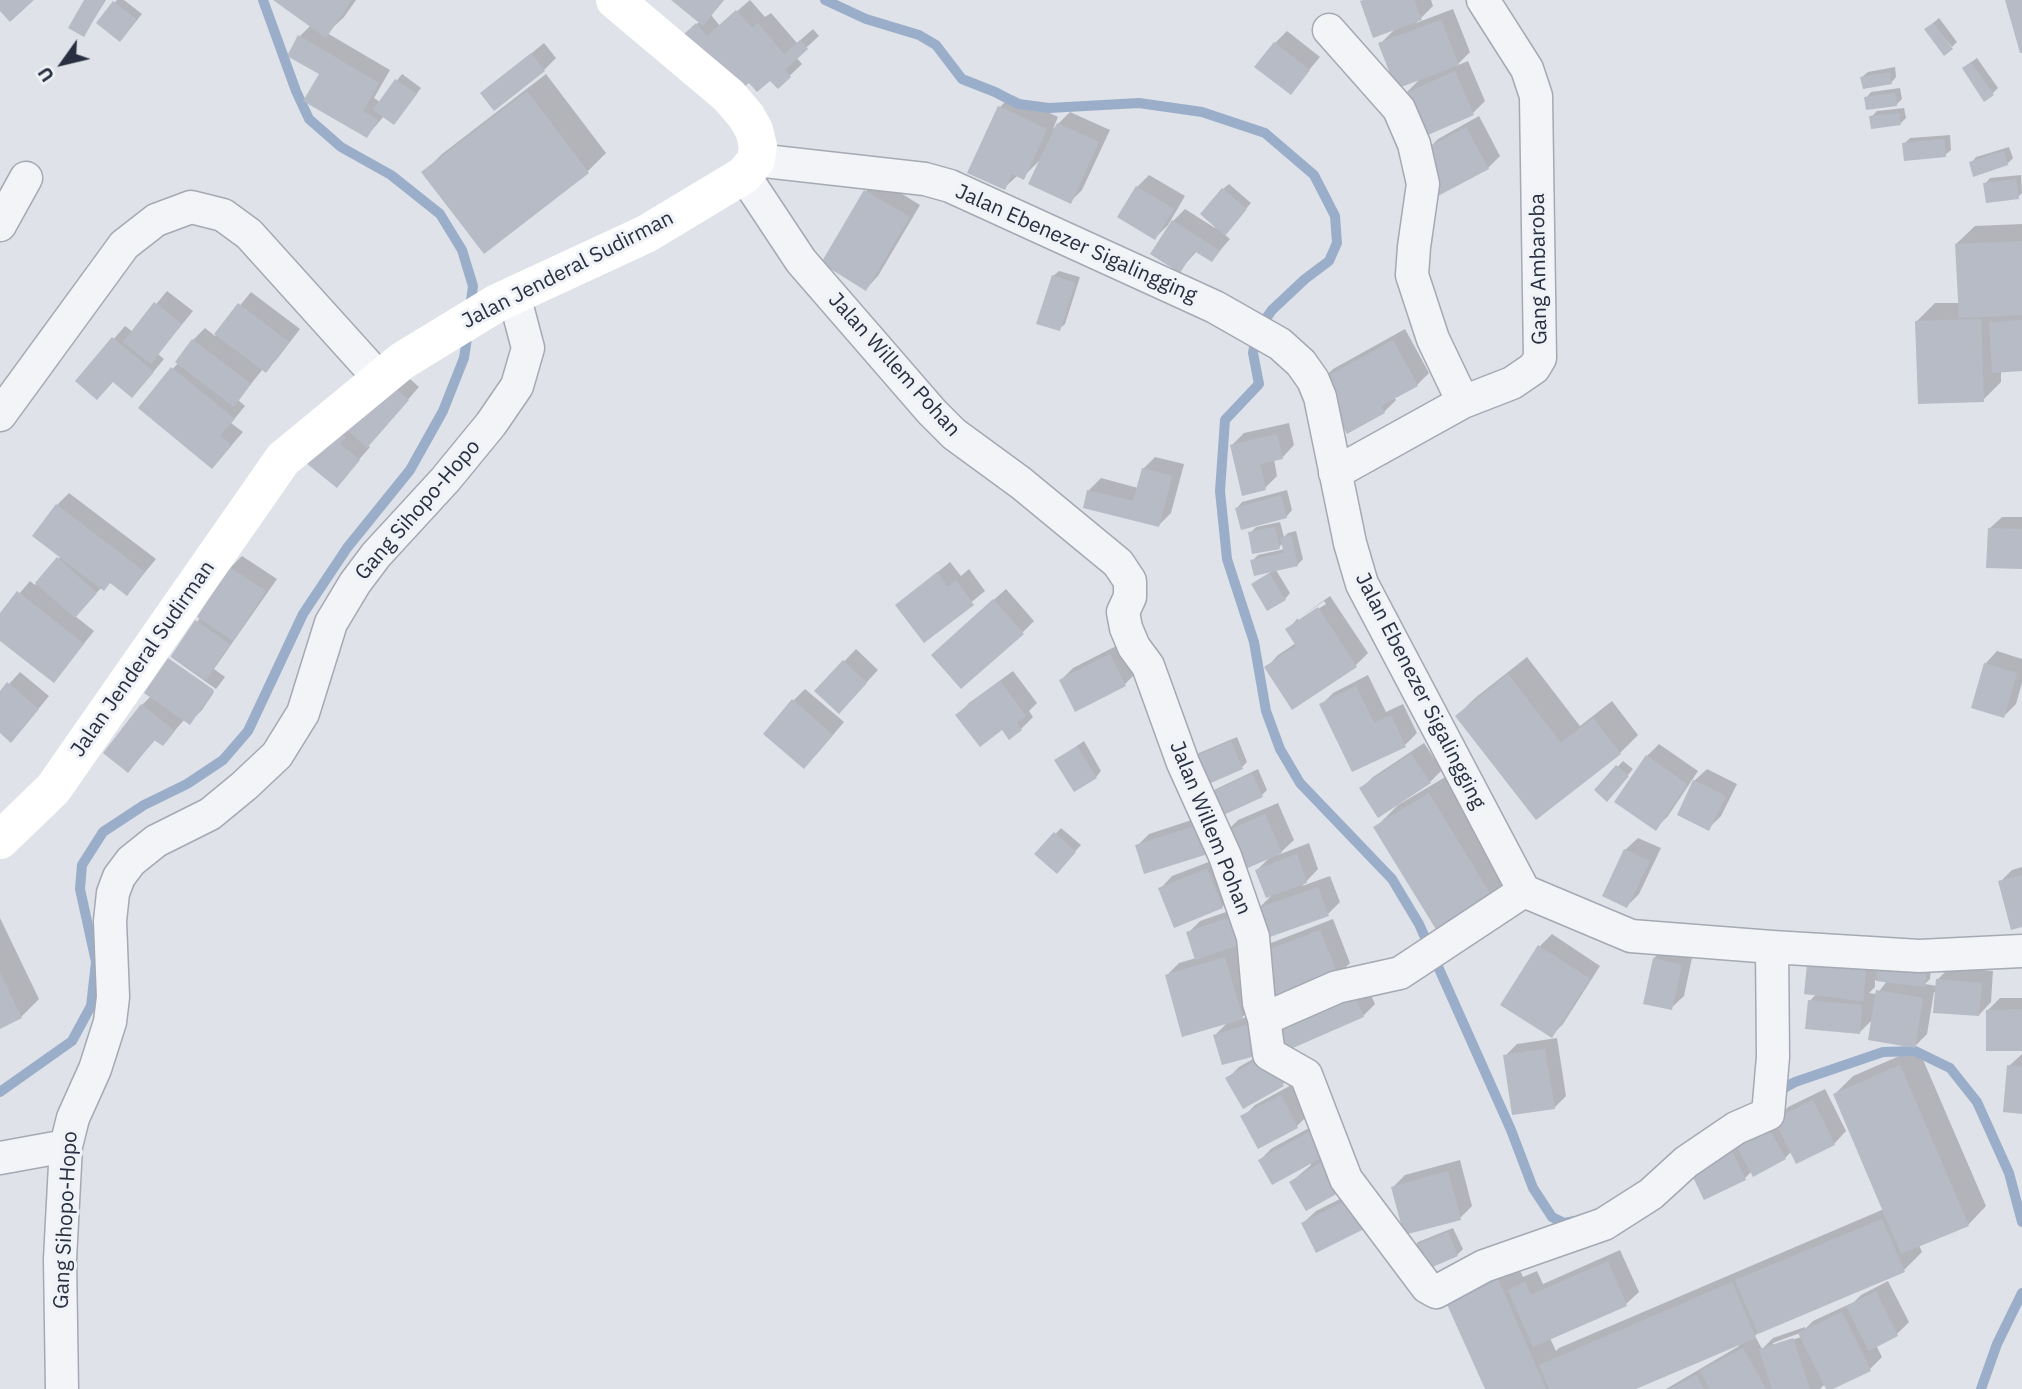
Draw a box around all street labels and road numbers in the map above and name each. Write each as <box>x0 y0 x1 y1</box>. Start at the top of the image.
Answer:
street label: Jalan Ebenezer Sigalingging <box>951 179 1201 309</box>
street label: Gang Ambaroba <box>1525 193 1553 345</box>
street label: Jalan Jenderal Sudirman <box>458 206 678 334</box>
street label: Jalan Willem Pohan <box>823 288 965 442</box>
street label: Gang Sihopo-Hopo <box>350 435 486 585</box>
street label: Jalan Jenderal Sudirman <box>66 556 220 762</box>
street label: Jalan Ebenezer Sigalingging <box>1349 569 1491 813</box>
street label: Jalan Willem Pohan <box>1164 738 1256 918</box>
street label: Gang Sihopo-Hopo <box>49 1130 83 1310</box>

